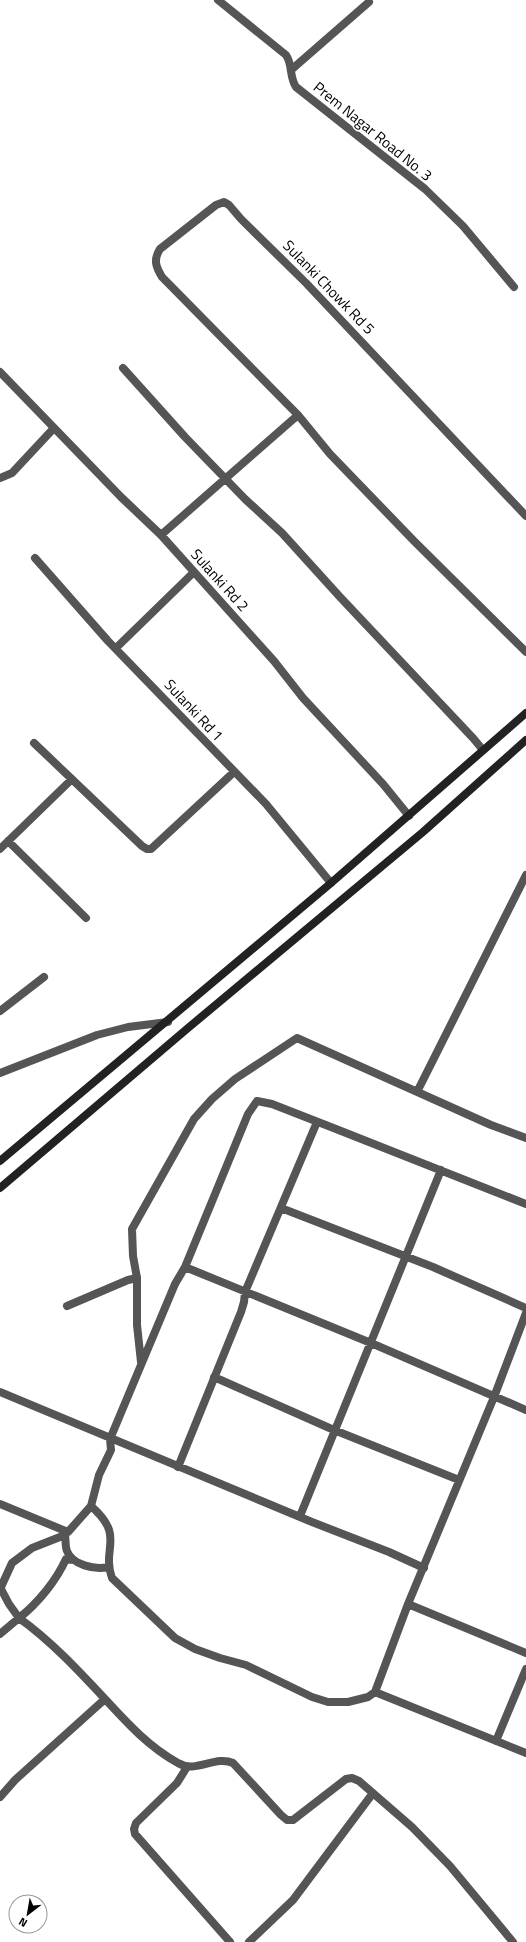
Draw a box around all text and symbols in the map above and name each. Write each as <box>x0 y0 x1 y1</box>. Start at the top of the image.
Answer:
street label: Prem Nagar Road No. 3 <box>308 76 438 186</box>
street label: Sulanki Chowk Rd 5 <box>278 235 380 339</box>
street label: Sulanki Rd 2 <box>185 543 255 617</box>
street label: Sulanki Rd 1 <box>159 674 229 746</box>
north arrow <box>8 1894 48 1934</box>
text: N <box>15 1914 30 1931</box>

